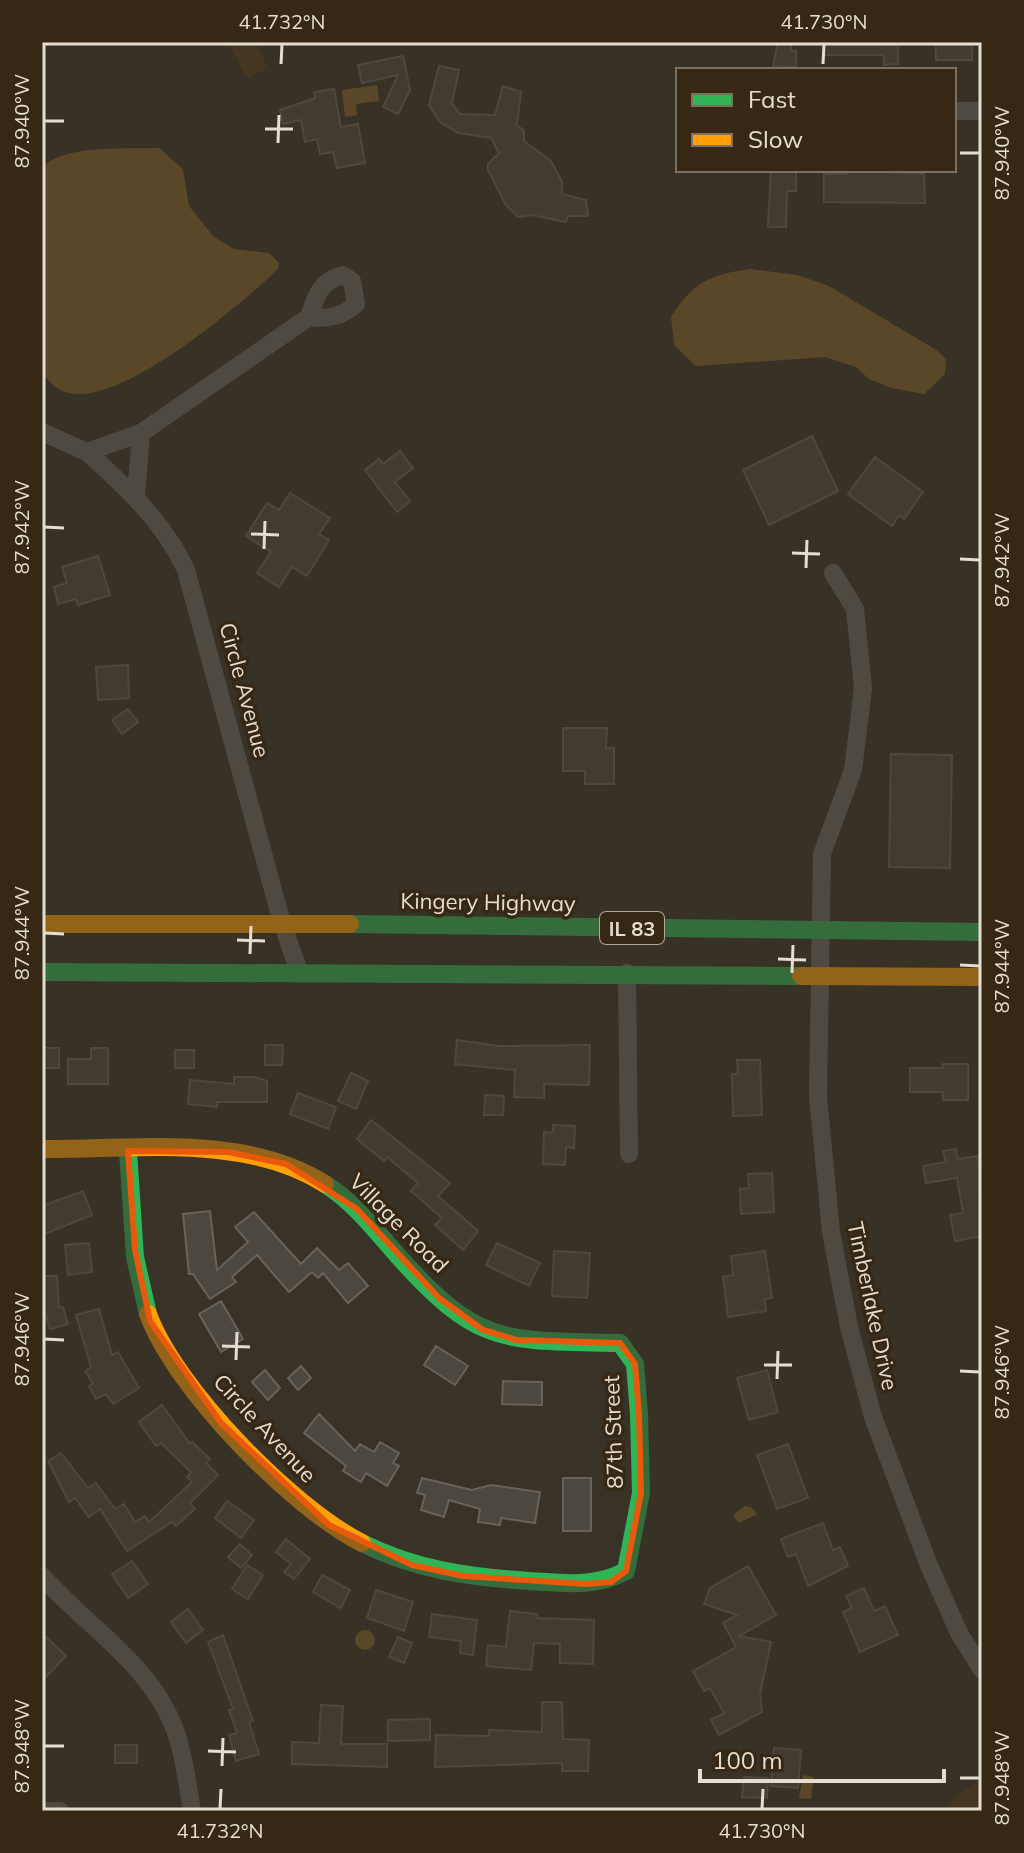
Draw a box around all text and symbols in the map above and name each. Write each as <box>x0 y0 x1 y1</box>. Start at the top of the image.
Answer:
text: 41.732°N <box>239 9 325 34</box>
text: 41.730°N <box>781 9 867 34</box>
legend <box>676 68 956 172</box>
text: 87.940°W <box>9 74 34 168</box>
text: Fast <box>748 84 796 114</box>
text: 87.940°W <box>989 106 1014 200</box>
text: Slow <box>748 124 803 154</box>
text: 87.942°W <box>9 480 34 574</box>
text: 87.942°W <box>989 513 1014 607</box>
street label: Circle Avenue <box>214 619 276 761</box>
text: 87.944°W <box>9 886 34 980</box>
street label: Kingery Highway <box>400 886 576 918</box>
road number: IL 83 <box>600 912 664 944</box>
text: 87.944°W <box>989 919 1014 1013</box>
street label: Village Road <box>343 1167 455 1279</box>
street label: Timberlake Drive <box>841 1219 905 1393</box>
text: 87.946°W <box>9 1292 34 1386</box>
text: 87.946°W <box>989 1325 1014 1419</box>
street label: Circle Avenue <box>207 1368 323 1488</box>
street label: 87th Street <box>597 1374 629 1489</box>
text: 87.948°W <box>9 1699 34 1793</box>
text: 87.948°W <box>989 1731 1014 1825</box>
scale bar <box>700 1733 944 1783</box>
text: 100 m <box>712 1745 783 1775</box>
text: 41.732°N <box>177 1818 263 1843</box>
text: 41.730°N <box>719 1818 805 1843</box>

